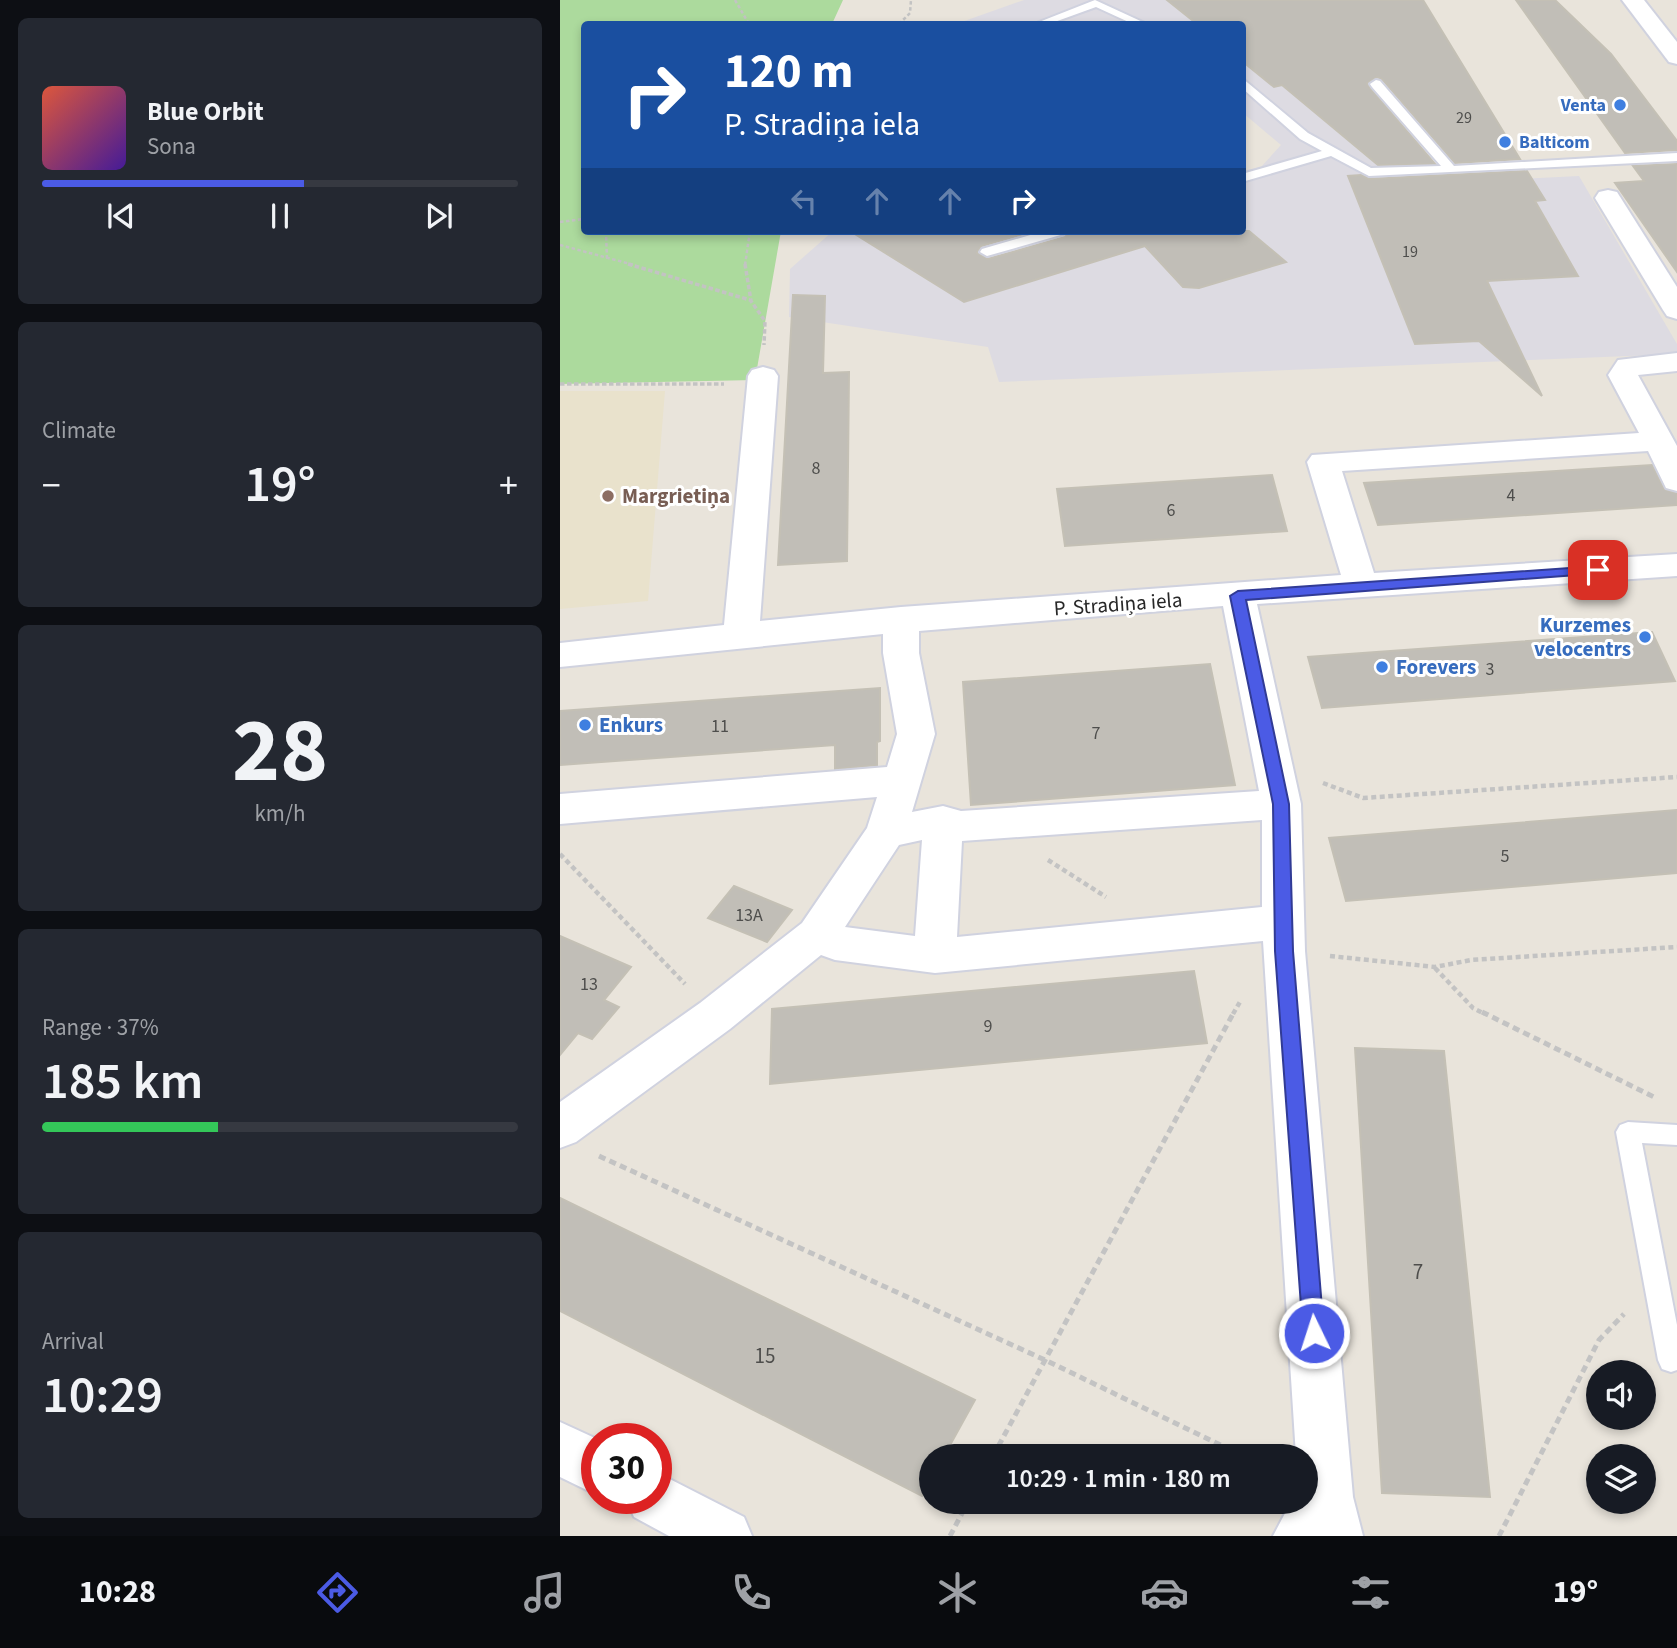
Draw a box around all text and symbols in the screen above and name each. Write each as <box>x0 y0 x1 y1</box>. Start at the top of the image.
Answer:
text: 120 m <box>724 37 853 107</box>
icon: right <box>609 49 700 140</box>
text: Blue Orbit <box>147 93 264 130</box>
place label: Venta <box>1560 93 1606 118</box>
marker: Venta <box>1612 97 1628 113</box>
text: P. Stradiņa iela <box>724 102 920 148</box>
house number: 29 <box>1456 107 1472 129</box>
text: Sona <box>147 130 196 163</box>
place label: Balticom <box>1519 130 1590 155</box>
marker: Balticom <box>1497 134 1513 150</box>
icon: left <box>785 182 823 220</box>
icon: ahead <box>858 182 896 220</box>
icon: ahead <box>931 182 969 220</box>
icon: right <box>1004 182 1042 220</box>
icon: previous <box>102 197 140 235</box>
icon: pause <box>261 197 299 235</box>
icon: next <box>420 197 458 235</box>
house number: 19 <box>1402 241 1418 263</box>
text: Climate <box>42 414 116 447</box>
text: 19° <box>244 448 316 522</box>
house number: 8 <box>812 456 821 481</box>
text: − <box>42 459 61 513</box>
text: + <box>499 459 518 513</box>
place label: Margrietiņa <box>622 481 730 511</box>
house number: 4 <box>1507 483 1516 508</box>
marker: Margrietiņa <box>600 488 616 504</box>
house number: 6 <box>1167 498 1176 523</box>
pin <box>1568 540 1628 600</box>
icon: arrive <box>1579 551 1617 589</box>
street label: P. Stradiņa iela <box>1053 585 1183 623</box>
place label: Kurzemes velocentrs <box>1534 610 1631 664</box>
marker: Kurzemes velocentrs <box>1637 629 1653 645</box>
place label: Forevers <box>1396 652 1476 682</box>
house number: 3 <box>1486 657 1495 682</box>
marker: Forevers <box>1374 659 1390 675</box>
text: 28 <box>232 687 328 816</box>
place label: Enkurs <box>599 710 663 740</box>
house number: 11 <box>711 714 729 739</box>
marker: Enkurs <box>577 717 593 733</box>
house number: 7 <box>1092 721 1101 746</box>
text: km/h <box>254 797 306 830</box>
house number: 5 <box>1501 844 1510 869</box>
house number: 13A <box>735 903 763 928</box>
house number: 13 <box>580 972 598 997</box>
text: Range · 37% <box>42 1011 159 1044</box>
house number: 9 <box>984 1014 993 1039</box>
text: 185 km <box>42 1045 203 1119</box>
house number: 7 <box>1413 1257 1423 1287</box>
position arrow <box>1277 1296 1351 1370</box>
text: Arrival <box>42 1325 104 1358</box>
house number: 15 <box>755 1341 775 1371</box>
text: 10:29 <box>42 1359 163 1433</box>
map controls <box>1586 1360 1656 1514</box>
button: sound <box>1586 1360 1656 1430</box>
speed limit sign: 30 <box>581 1423 672 1514</box>
button: layers <box>1586 1444 1656 1514</box>
text: 10:29 · 1 min · 180 m <box>1006 1460 1231 1497</box>
icon: directions <box>313 1568 362 1617</box>
icon: music <box>520 1568 569 1617</box>
icon: phone <box>727 1568 776 1617</box>
icon: climate <box>933 1568 982 1617</box>
icon: car <box>1140 1568 1189 1617</box>
icon: filters <box>1346 1568 1395 1617</box>
text: 10:28 <box>79 1569 156 1615</box>
text: 19° <box>1553 1569 1598 1615</box>

